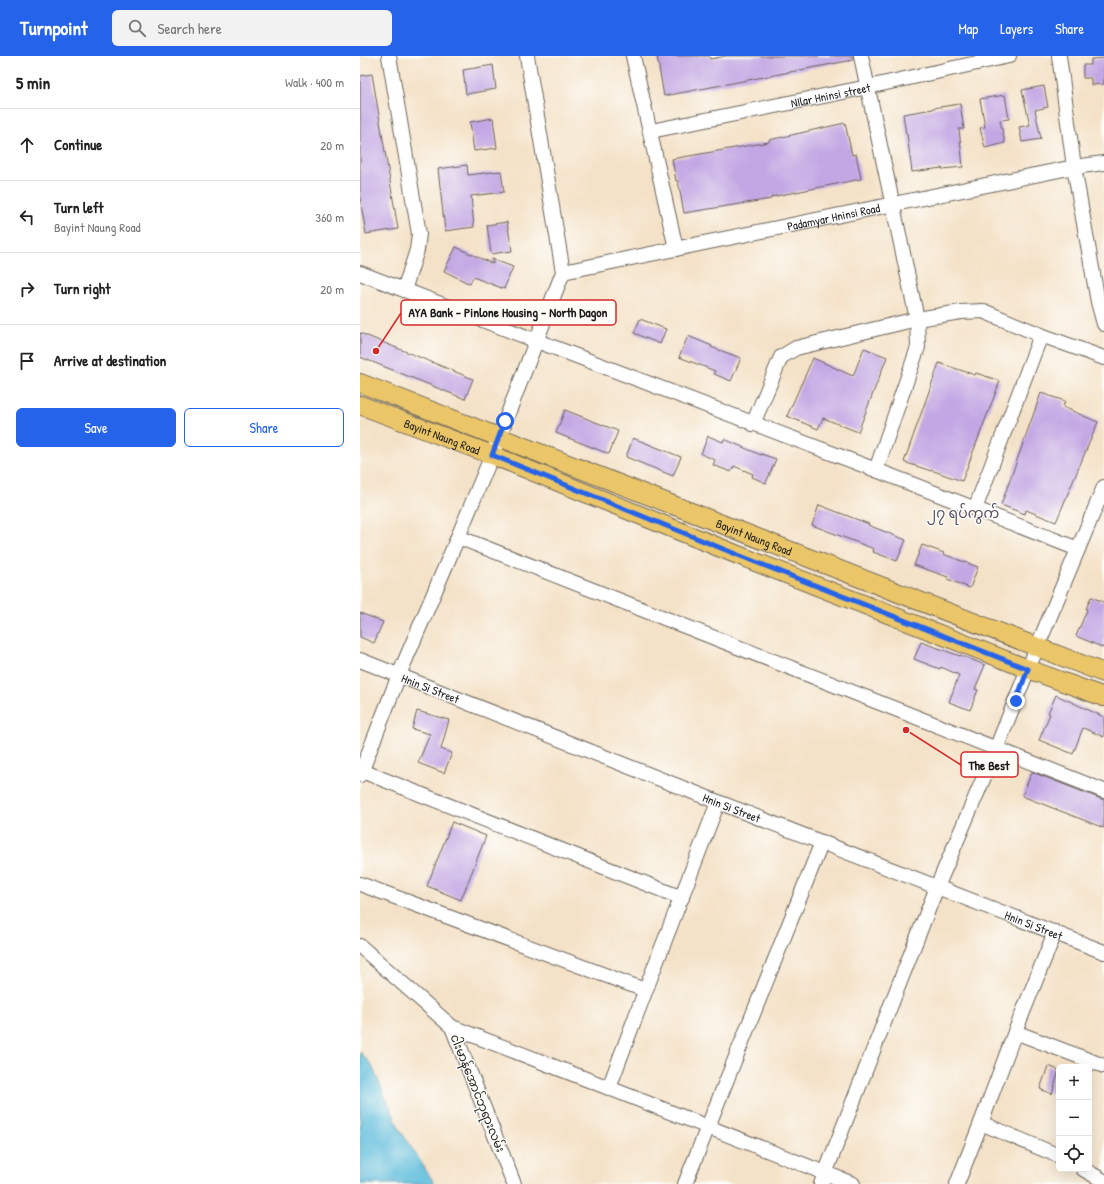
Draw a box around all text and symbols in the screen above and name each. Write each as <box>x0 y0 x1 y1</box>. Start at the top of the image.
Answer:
search box <box>112 10 392 46</box>
text: Turnpoint <box>20 15 88 41</box>
icon: search <box>126 17 148 39</box>
text: Search here <box>158 18 222 39</box>
text: Map <box>958 19 978 38</box>
text: Layers <box>1000 19 1033 38</box>
text: Share <box>1055 19 1084 38</box>
text: 5 min <box>16 71 50 94</box>
text: Walk · 400 m <box>285 73 344 91</box>
street label: NIlar Hninsi street <box>789 78 873 111</box>
icon: ahead <box>16 134 38 156</box>
text: Continue <box>54 134 102 155</box>
text: 20 m <box>320 136 344 154</box>
text: Turn left <box>54 197 104 218</box>
street label: Padamyar Hninsi Road <box>785 199 882 234</box>
icon: left <box>16 206 38 228</box>
text: 360 m <box>315 208 344 226</box>
text: Bayint Naung Road <box>54 218 141 236</box>
icon: right <box>16 278 38 300</box>
text: Turn right <box>54 278 110 299</box>
text: 20 m <box>320 280 344 298</box>
callout: AYA Bank - Pinlone Housing - North Dagon <box>401 300 616 325</box>
text: AYA Bank - Pinlone Housing - North Dagon <box>409 303 608 322</box>
icon: arrive <box>16 350 38 372</box>
text: Arrive at destination <box>54 350 166 371</box>
button: Save <box>16 408 176 447</box>
button: Share <box>184 408 344 447</box>
route start <box>496 412 514 430</box>
street label: Bayint Naung Road <box>402 414 483 458</box>
district label: ၂၇ ရပ်ကွက် <box>927 503 999 525</box>
street label: Bayint Naung Road <box>714 514 795 559</box>
street label: Hnin Si Street <box>399 669 463 707</box>
route end <box>1007 692 1025 710</box>
callout: The Best <box>961 752 1018 777</box>
text: The Best <box>968 756 1010 774</box>
street label: Hnin Si Street <box>700 788 764 827</box>
street label: Hnin Si Street <box>1002 906 1066 944</box>
street label: ငါးမာန်အောင်ဘုရားလမ်း <box>445 1031 510 1155</box>
map controls <box>1056 1064 1092 1172</box>
button: + <box>1056 1064 1092 1100</box>
button: − <box>1056 1100 1092 1136</box>
button: locate <box>1056 1136 1092 1172</box>

